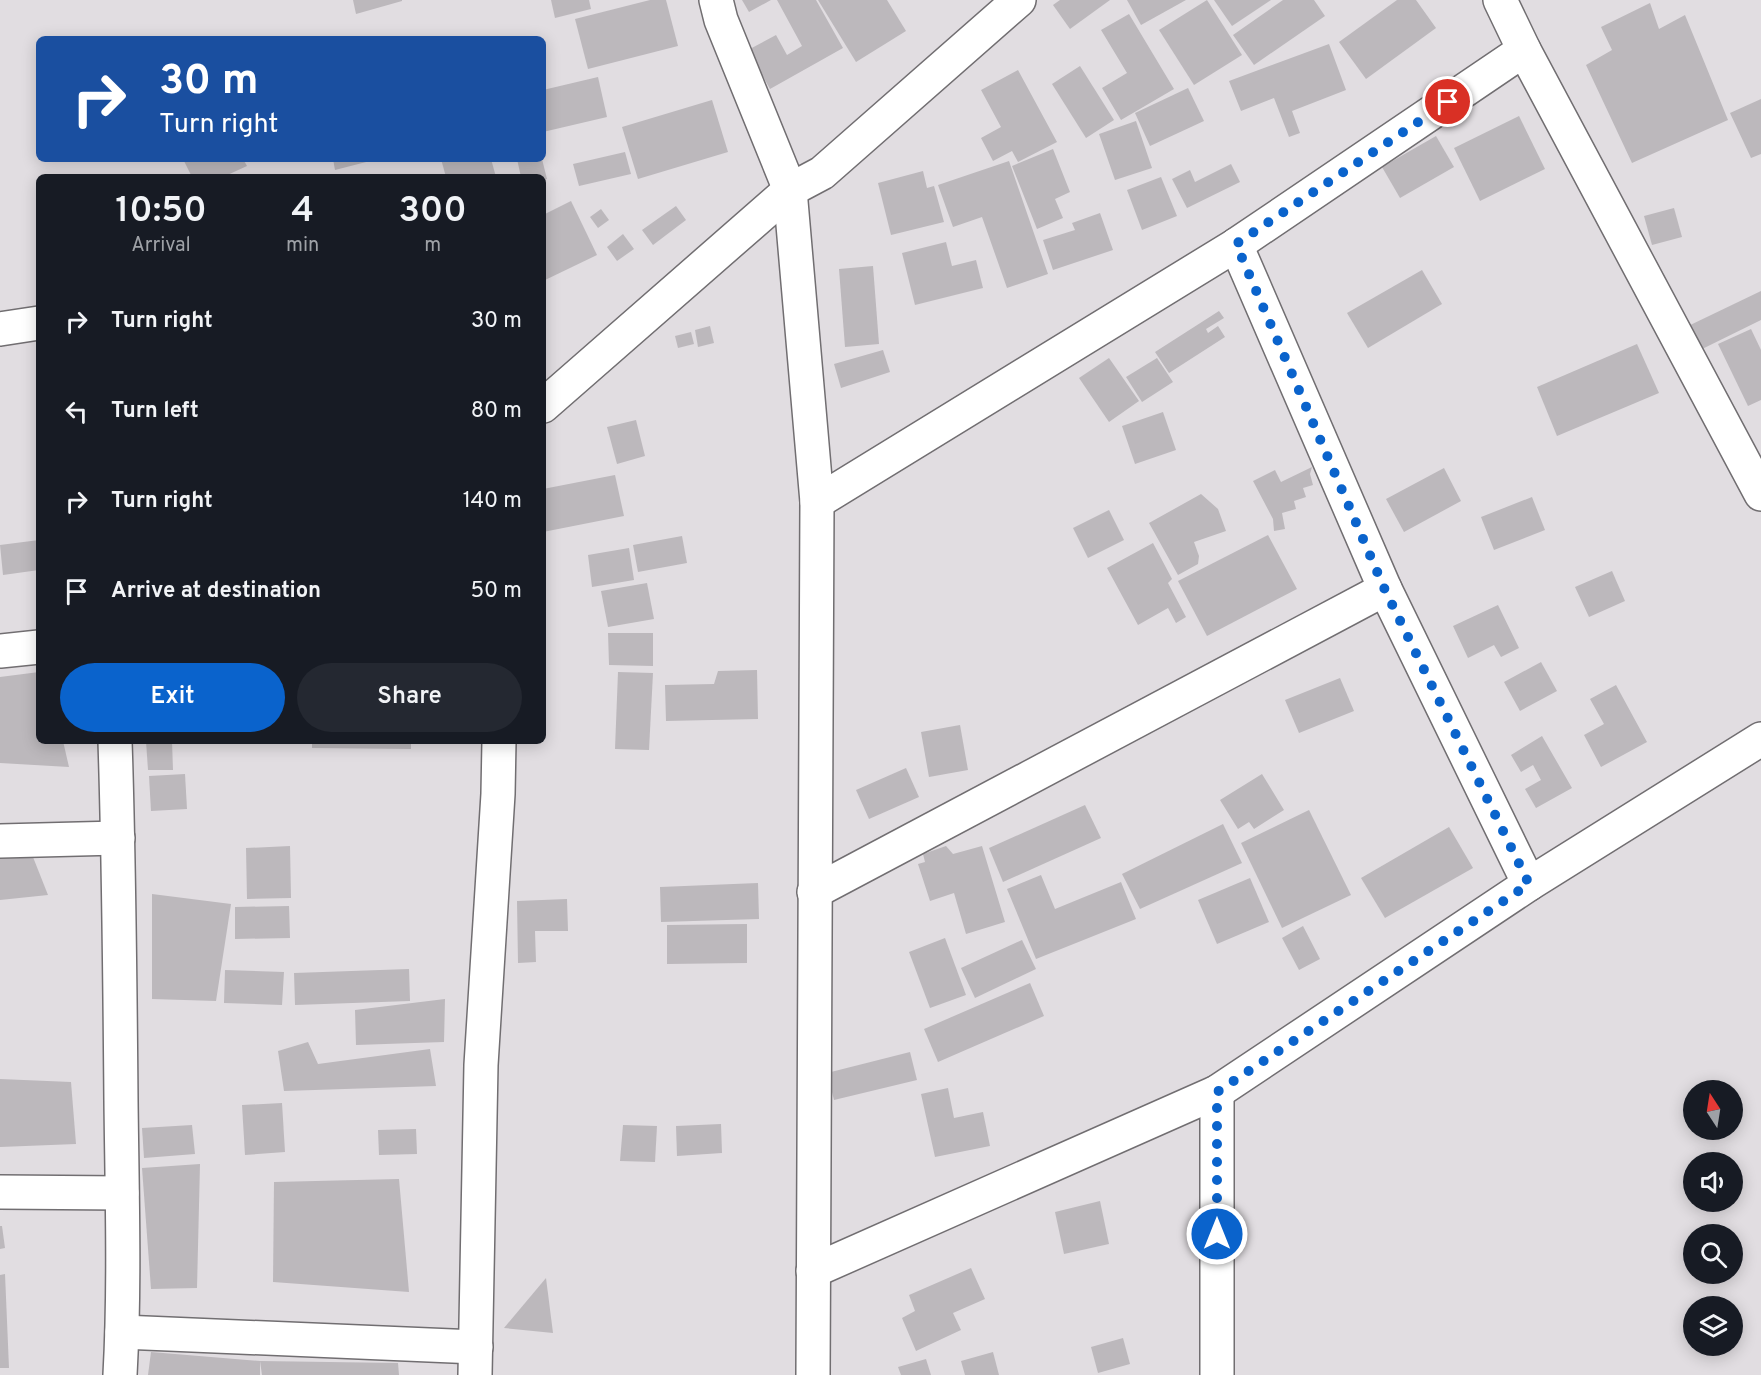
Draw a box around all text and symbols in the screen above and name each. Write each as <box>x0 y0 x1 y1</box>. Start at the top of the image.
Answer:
text: 30 m <box>159 56 258 109</box>
icon: right <box>60 60 138 138</box>
pin <box>1422 76 1473 127</box>
icon: arrive <box>1431 85 1464 118</box>
text: Turn right <box>159 108 278 142</box>
text: 10:50 <box>115 189 207 235</box>
text: 4 <box>291 189 314 235</box>
text: 300 <box>399 189 467 235</box>
text: Arrival <box>131 233 191 259</box>
text: min <box>286 233 319 259</box>
text: m <box>424 233 441 259</box>
icon: right <box>60 305 93 338</box>
text: Turn right <box>111 308 213 335</box>
text: 30 m <box>471 308 522 335</box>
icon: left <box>60 395 93 428</box>
text: Turn left <box>111 398 199 425</box>
text: 80 m <box>471 398 522 425</box>
icon: right <box>60 485 93 518</box>
text: Turn right <box>111 488 213 515</box>
text: 140 m <box>463 488 522 515</box>
icon: arrive <box>60 575 93 608</box>
text: Arrive at destination <box>111 578 321 605</box>
text: 50 m <box>470 578 522 605</box>
button: Exit <box>60 663 285 732</box>
button: Share <box>297 663 522 732</box>
north arrow <box>1683 1080 1743 1140</box>
map controls <box>1683 1080 1743 1356</box>
button: sound <box>1683 1152 1743 1212</box>
position arrow <box>1185 1202 1249 1266</box>
button: search <box>1683 1224 1743 1284</box>
button: layers <box>1683 1296 1743 1356</box>

